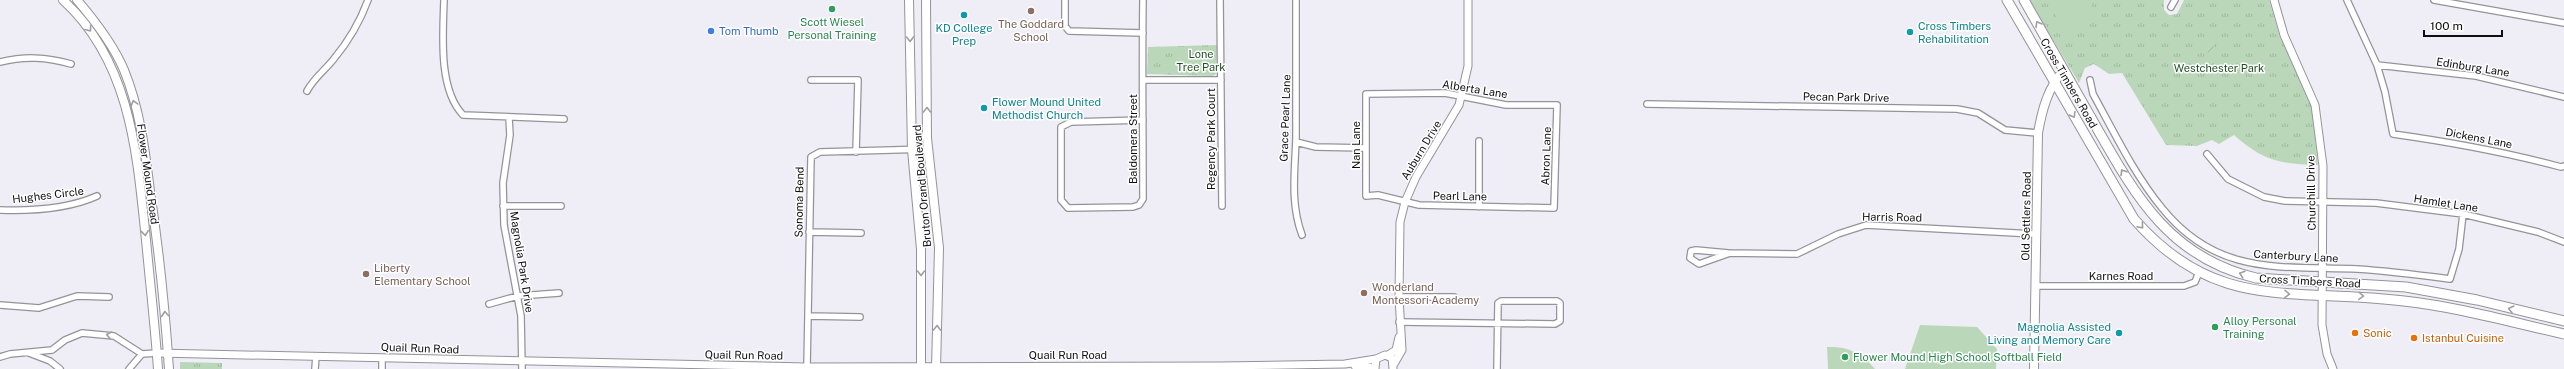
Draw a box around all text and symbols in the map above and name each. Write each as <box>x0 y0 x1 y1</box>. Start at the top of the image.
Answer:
marker: Scott Wiesel Personal Training <box>827 4 837 14</box>
marker: The Goddard School <box>1026 6 1036 16</box>
marker: KD College Prep <box>959 10 969 20</box>
scale bar <box>2424 12 2502 38</box>
place label: Scott Wiesel Personal Training <box>787 16 877 41</box>
place label: The Goddard School <box>998 18 1064 43</box>
text: 100 m <box>2430 19 2463 33</box>
place label: Cross Timbers Rehabilitation <box>1918 20 1992 45</box>
one-way arrow <box>2035 21 2042 29</box>
place label: KD College Prep <box>936 22 992 47</box>
one-way arrow <box>84 25 91 32</box>
place label: Tom Thumb <box>719 25 779 37</box>
marker: Tom Thumb <box>706 26 716 36</box>
marker: Cross Timbers Rehabilitation <box>1905 27 1915 37</box>
one-way arrow <box>906 36 914 42</box>
street label: Cross Timbers Road <box>2038 36 2100 130</box>
park label: Lone Tree Park <box>1177 48 1225 73</box>
street label: Edinburg Lane <box>2436 55 2510 79</box>
park label: Westchester Park <box>2174 62 2264 74</box>
street label: Grace Pearl Lane <box>1277 74 1293 162</box>
street label: Alberta Lane <box>1442 78 1508 100</box>
street label: Regency Park Court <box>1205 88 1217 190</box>
street label: Pecan Park Drive <box>1803 90 1889 104</box>
street label: Baldomera Street <box>1127 94 1139 184</box>
place label: Flower Mound United Methodist Church <box>992 96 1101 121</box>
one-way arrow <box>131 99 139 106</box>
marker: Flower Mound United Methodist Church <box>979 103 989 113</box>
one-way arrow <box>923 107 931 113</box>
one-way arrow <box>2068 111 2075 118</box>
street label: Auburn Drive <box>1399 118 1443 182</box>
street label: Nan Lane <box>1350 121 1362 169</box>
street label: Flower Mound Road <box>135 123 161 225</box>
street label: Bruton Orand Boulevard <box>911 124 933 248</box>
street label: Abron Lane <box>1539 126 1553 186</box>
street label: Dickens Lane <box>2445 126 2513 150</box>
street label: Churchill Drive <box>2304 155 2318 231</box>
street label: Sonoma Bend <box>792 166 806 238</box>
one-way arrow <box>2120 169 2127 176</box>
street label: Old Settlers Road <box>2019 171 2033 261</box>
street label: Hughes Circle <box>11 185 85 205</box>
street label: Pearl Lane <box>1433 190 1487 202</box>
street label: Hamlet Lane <box>2413 192 2479 214</box>
street label: Magnolia Park Drive <box>508 210 536 314</box>
street label: Harris Road <box>1862 210 1922 224</box>
one-way arrow <box>2136 221 2143 229</box>
one-way arrow <box>140 230 149 236</box>
street label: Canterbury Lane <box>2253 248 2339 264</box>
place label: Liberty Elementary School <box>374 262 471 287</box>
marker: Liberty Elementary School <box>361 269 371 279</box>
one-way arrow <box>917 270 925 276</box>
street label: Karnes Road <box>2089 270 2153 282</box>
one-way arrow <box>2238 270 2245 279</box>
street label: Cross Timbers Road <box>2259 272 2361 290</box>
place label: Wonderland Montessori Academy <box>1372 281 1479 306</box>
marker: Wonderland Montessori Academy <box>1359 288 1369 298</box>
one-way arrow <box>2284 289 2290 298</box>
one-way arrow <box>2358 292 2364 301</box>
one-way arrow <box>2508 305 2514 313</box>
one-way arrow <box>160 311 169 317</box>
place label: Alloy Personal Training <box>2223 315 2297 340</box>
place label: Magnolia Assisted Living and Memory Care <box>1987 321 2111 346</box>
marker: Alloy Personal Training <box>2210 322 2220 332</box>
one-way arrow <box>932 325 941 331</box>
place label: Sonic <box>2363 327 2392 339</box>
marker: Magnolia Assisted Living and Memory Care <box>2114 328 2124 338</box>
marker: Sonic <box>2350 328 2360 338</box>
one-way arrow <box>105 332 112 340</box>
place label: Istanbul Cuisine <box>2422 332 2504 344</box>
marker: Istanbul Cuisine <box>2409 333 2419 343</box>
street label: Quail Run Road <box>381 341 459 355</box>
street label: Quail Run Road <box>705 348 783 362</box>
street label: Quail Run Road <box>1029 349 1107 361</box>
place label: Flower Mound High School Softball Field <box>1853 351 2062 363</box>
marker: Flower Mound High School Softball Field <box>1840 352 1850 362</box>

